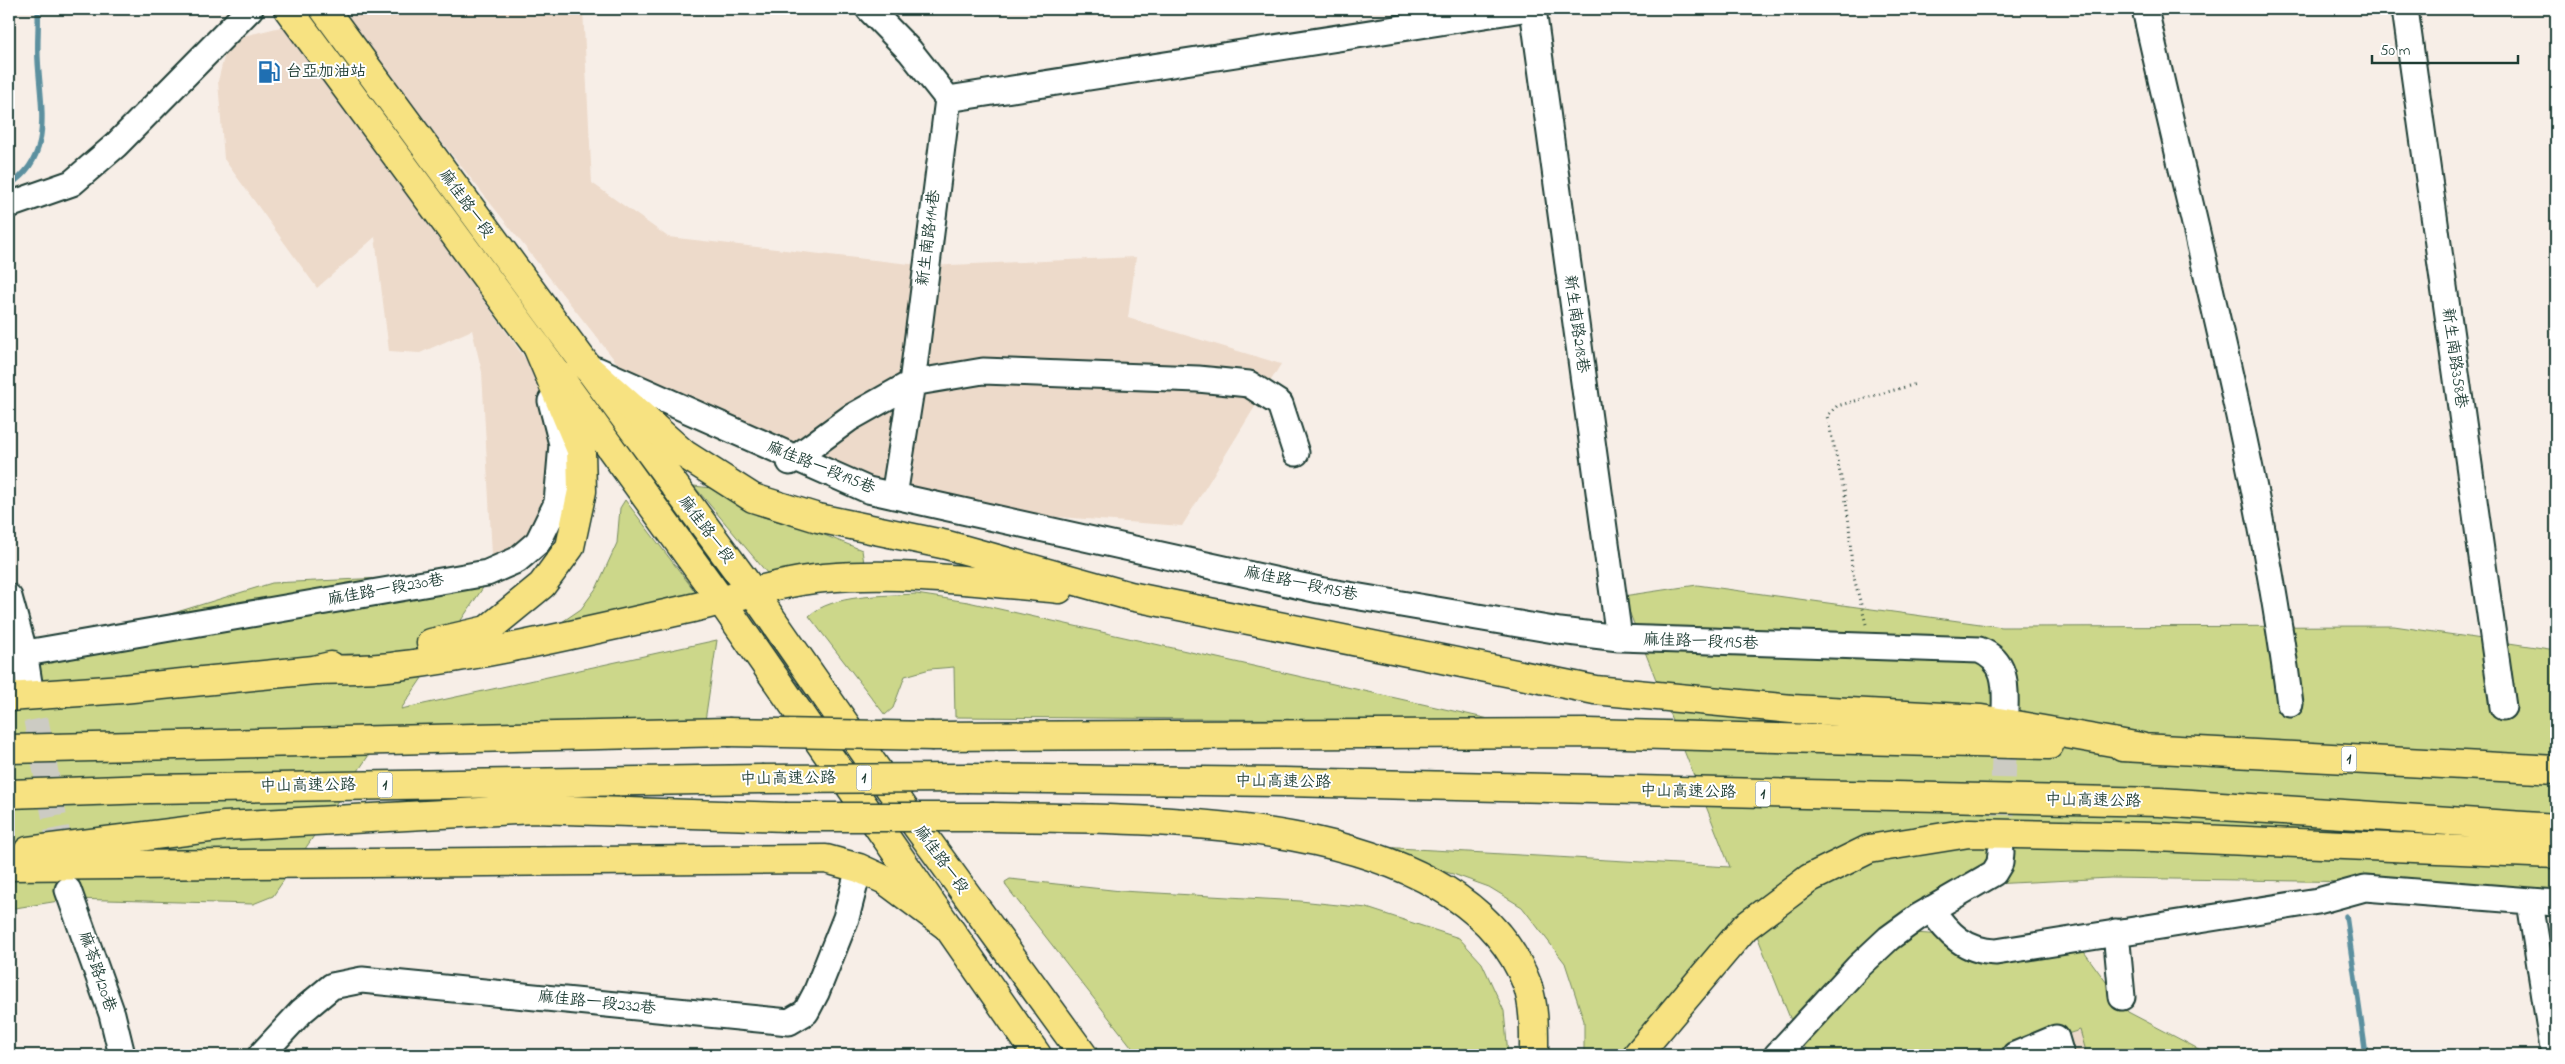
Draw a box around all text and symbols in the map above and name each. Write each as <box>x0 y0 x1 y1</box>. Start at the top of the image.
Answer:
scale bar <box>2372 32 2519 64</box>
text: 50 m <box>2380 40 2411 62</box>
fuel station icon: 台亞加油站 <box>256 59 282 85</box>
place label: 台亞加油站 <box>286 60 366 84</box>
street label: 麻佳路一段 <box>433 165 499 243</box>
street label: 新生南路114巷 <box>911 189 947 287</box>
street label: 新生南路218巷 <box>1557 273 1595 375</box>
street label: 新生南路358巷 <box>2435 306 2473 410</box>
street label: 麻佳路一段195巷 <box>763 435 879 501</box>
street label: 麻佳路一段 <box>672 491 740 569</box>
street label: 麻佳路一段195巷 <box>1242 560 1360 608</box>
street label: 麻佳路一段230巷 <box>326 568 446 612</box>
street label: 麻佳路一段195巷 <box>1643 628 1759 656</box>
road number: 1 <box>2342 746 2356 772</box>
street label: 中山高速公路 <box>740 766 836 792</box>
road number: 1 <box>856 766 872 790</box>
street label: 中山高速公路 <box>1235 769 1331 795</box>
road number: 1 <box>378 772 392 798</box>
street label: 中山高速公路 <box>260 773 356 799</box>
street label: 中山高速公路 <box>1640 779 1736 805</box>
road number: 1 <box>1756 782 1770 806</box>
street label: 中山高速公路 <box>2045 788 2141 814</box>
street label: 麻佳路一段 <box>908 821 974 899</box>
street label: 麻苓路120巷 <box>72 928 122 1016</box>
street label: 麻佳路一段232巷 <box>537 985 657 1021</box>

